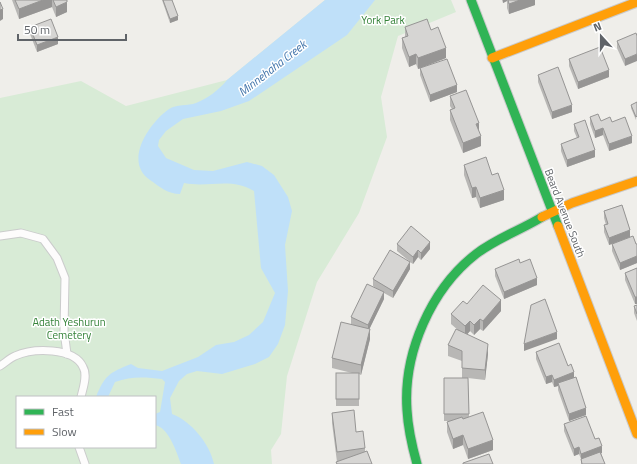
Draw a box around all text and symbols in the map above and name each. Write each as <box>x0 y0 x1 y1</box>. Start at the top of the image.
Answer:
park label: York Park <box>361 12 405 28</box>
scale bar <box>18 16 126 42</box>
north arrow <box>581 16 621 56</box>
text: N <box>591 18 604 35</box>
text: 50 m <box>24 20 50 39</box>
water label: Minnehaha Creek <box>234 34 311 101</box>
street label: Beard Avenue South <box>541 166 589 260</box>
park label: Adath Yeshurun Cemetery <box>32 314 106 343</box>
legend <box>16 396 156 448</box>
text: Fast <box>52 402 75 421</box>
text: Slow <box>52 422 77 441</box>

